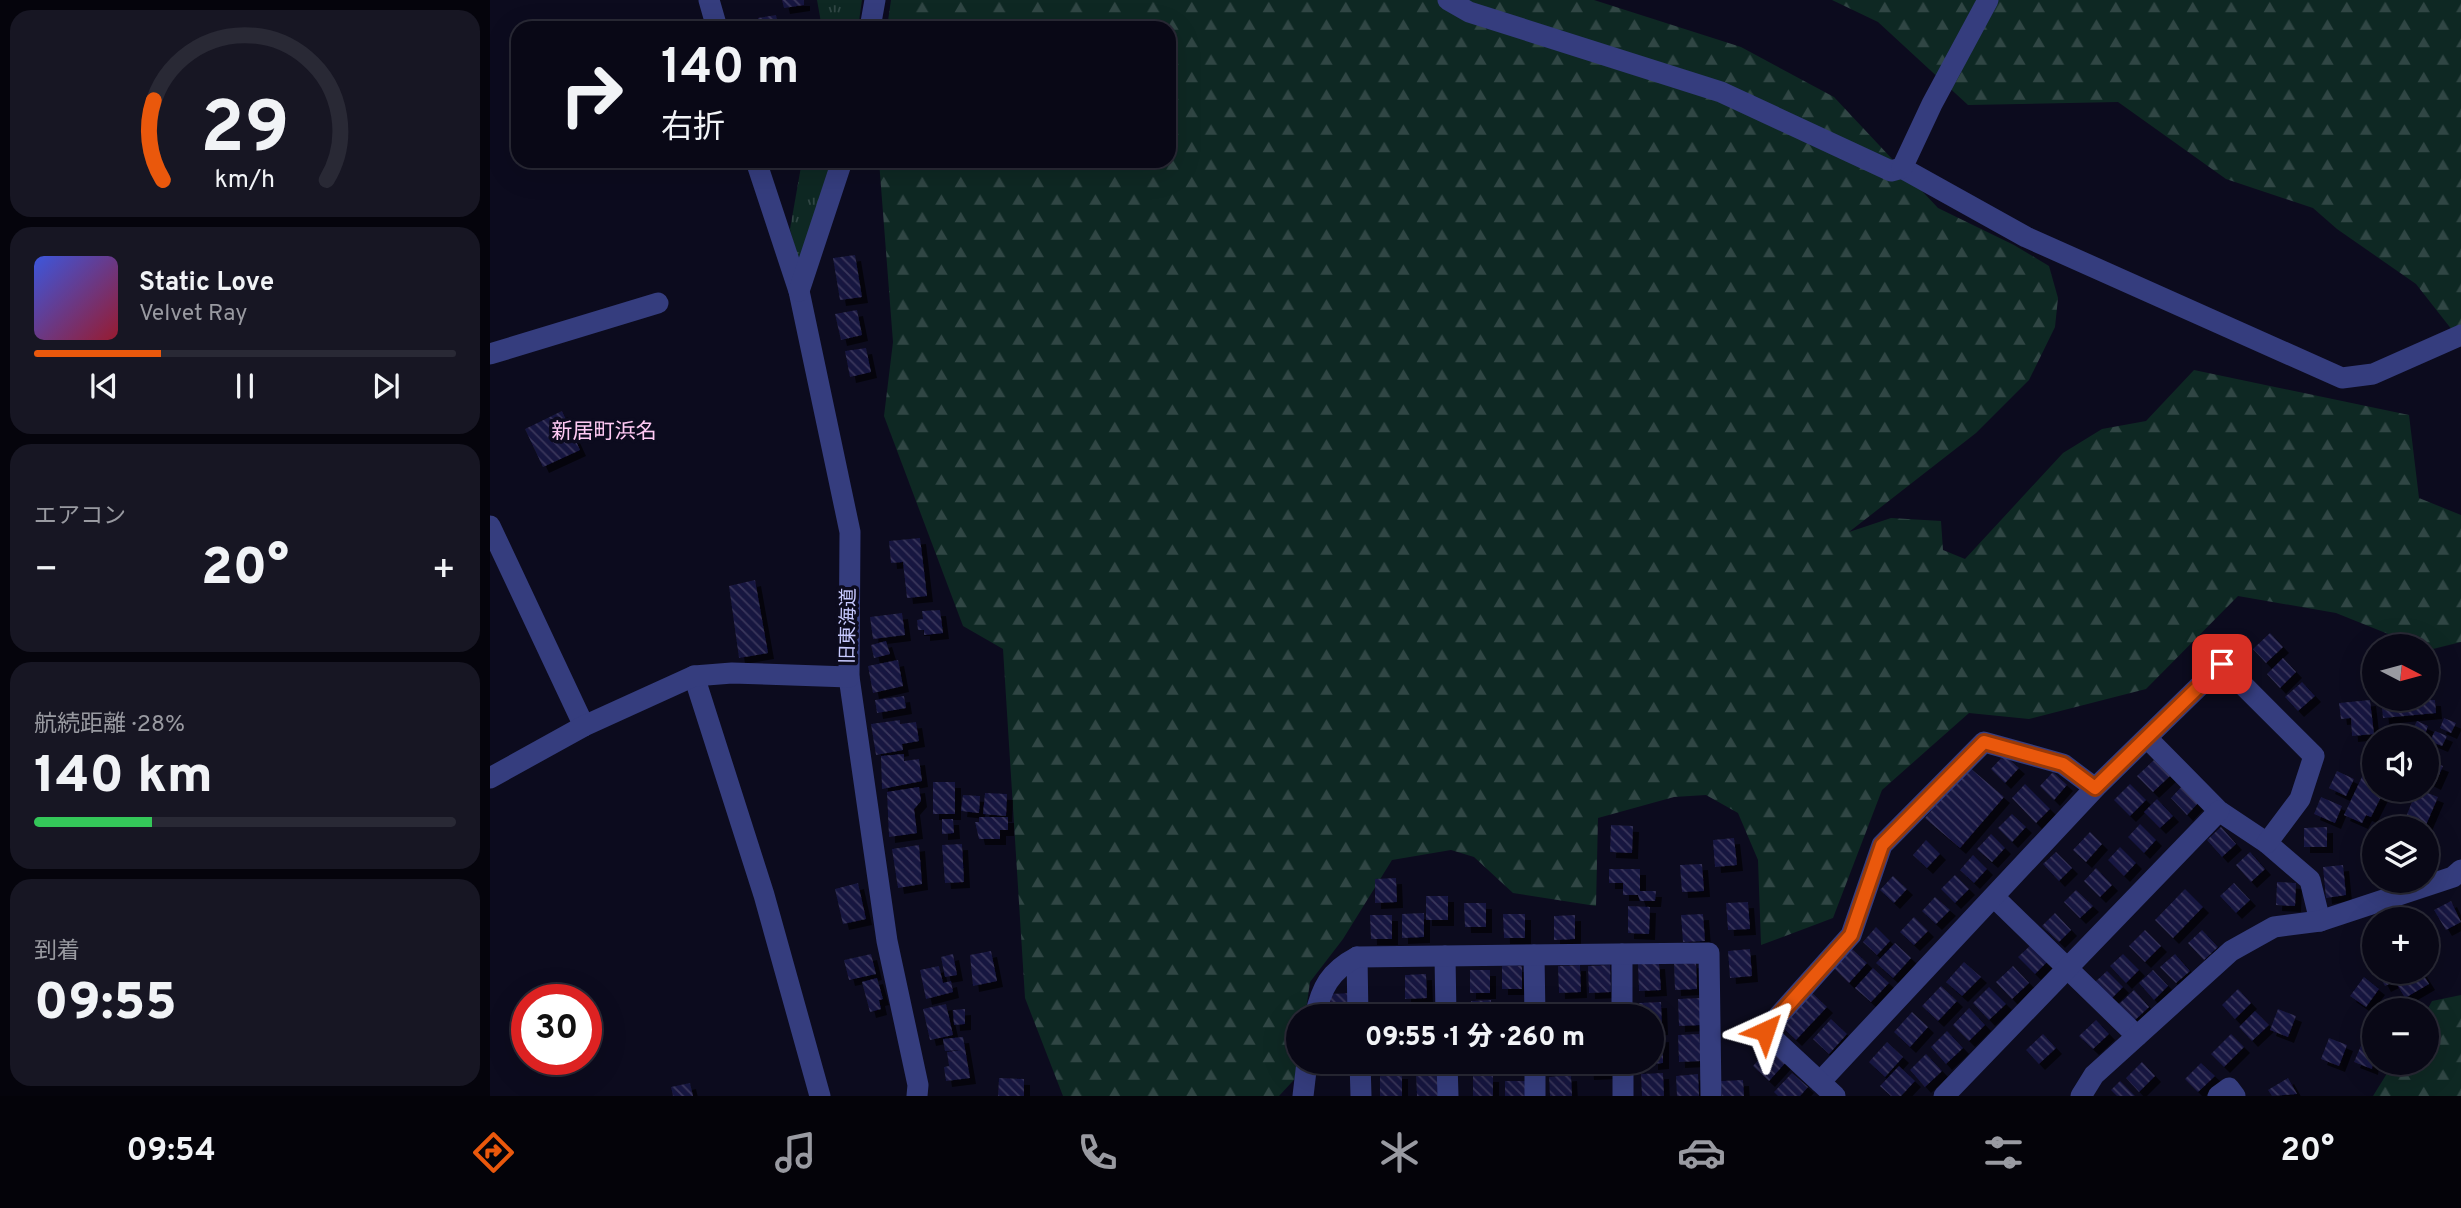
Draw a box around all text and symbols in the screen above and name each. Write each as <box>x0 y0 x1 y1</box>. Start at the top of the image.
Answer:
text: 140 m <box>661 39 800 101</box>
icon: right <box>546 49 637 140</box>
text: 29 <box>200 86 290 178</box>
text: 右折 <box>661 109 725 149</box>
text: km/h <box>215 164 275 196</box>
text: Static Love <box>139 267 274 300</box>
text: Velvet Ray <box>139 300 247 329</box>
icon: previous <box>85 367 123 405</box>
icon: pause <box>226 367 264 405</box>
icon: next <box>367 367 405 405</box>
district label: 新居町浜名 <box>552 419 657 446</box>
text: エアコン <box>34 503 126 532</box>
text: 20° <box>201 537 289 603</box>
text: − <box>34 547 59 596</box>
text: + <box>431 547 456 596</box>
street label: 旧東海道 <box>836 588 862 664</box>
pin <box>2192 634 2252 694</box>
north arrow <box>2362 634 2440 710</box>
map controls <box>2362 634 2439 1075</box>
icon: arrive <box>2203 645 2241 683</box>
text: 航続距離 · 28% <box>34 711 185 740</box>
button: sound <box>2362 725 2439 802</box>
text: 140 km <box>34 745 213 811</box>
button: layers <box>2362 816 2439 893</box>
button: + <box>2362 907 2439 984</box>
text: 到着 <box>34 938 80 967</box>
text: 09:55 <box>34 972 177 1038</box>
speed limit sign: 30 <box>511 984 602 1075</box>
position arrow <box>1728 994 1802 1068</box>
button: − <box>2362 998 2439 1075</box>
text: 09:55 · 1 分 · 260 m <box>1365 1022 1585 1055</box>
icon: directions <box>469 1128 518 1177</box>
icon: music <box>771 1128 820 1177</box>
icon: phone <box>1073 1128 1122 1177</box>
icon: climate <box>1375 1128 1424 1177</box>
icon: car <box>1677 1128 1726 1177</box>
icon: filters <box>1979 1128 2028 1177</box>
text: 09:54 <box>126 1132 216 1172</box>
text: 20° <box>2281 1132 2334 1172</box>

